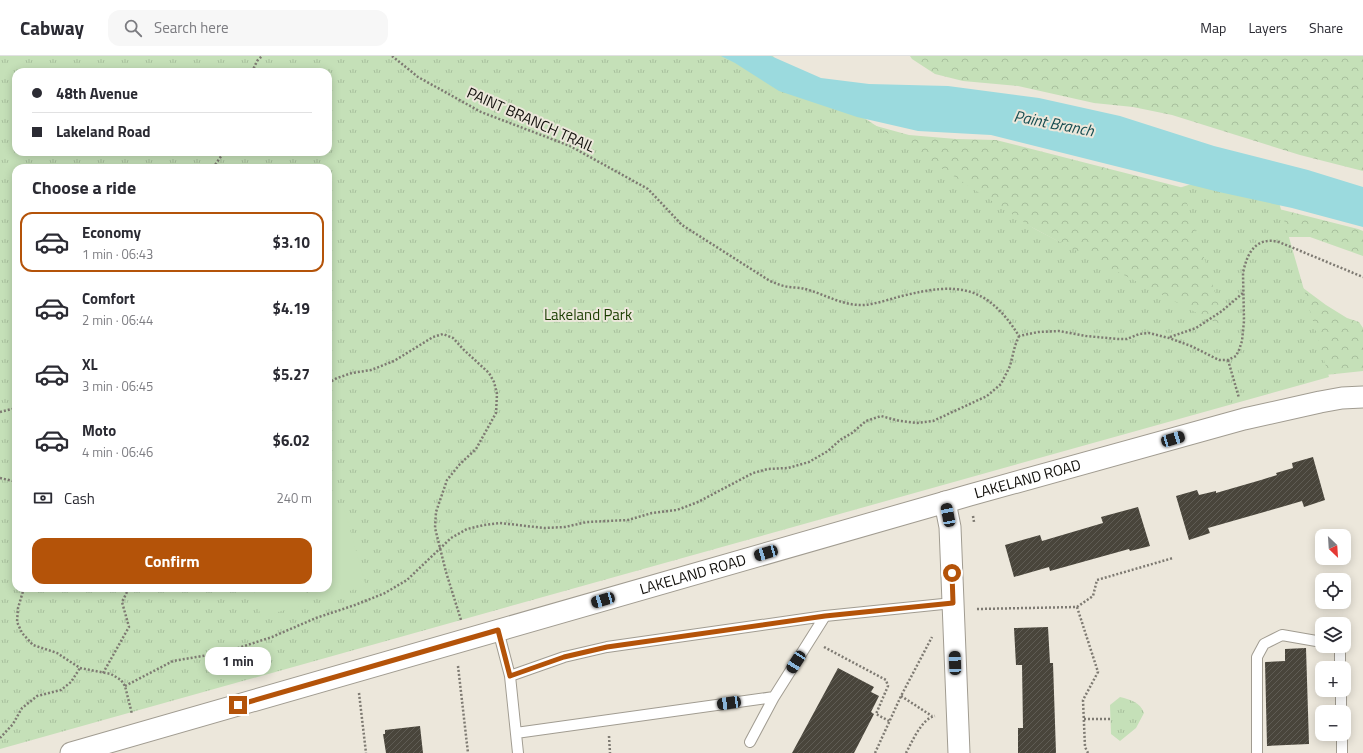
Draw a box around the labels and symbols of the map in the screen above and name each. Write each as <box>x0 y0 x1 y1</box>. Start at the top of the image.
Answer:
street label: PAINT BRANCH TRAIL <box>463 81 599 158</box>
water label: Paint Branch <box>1012 103 1097 143</box>
park label: Lakeland Park <box>544 303 632 326</box>
car <box>1160 430 1186 448</box>
street label: LAKELAND ROAD <box>971 453 1083 504</box>
car <box>940 502 956 528</box>
north arrow <box>1315 529 1351 565</box>
car <box>753 544 779 562</box>
street label: LAKELAND ROAD <box>637 548 749 600</box>
route start <box>943 564 961 582</box>
car <box>590 591 616 609</box>
callout: 1 min <box>205 647 271 675</box>
car <box>784 649 808 675</box>
car <box>949 651 961 675</box>
car <box>716 695 742 711</box>
route end <box>229 696 247 714</box>

